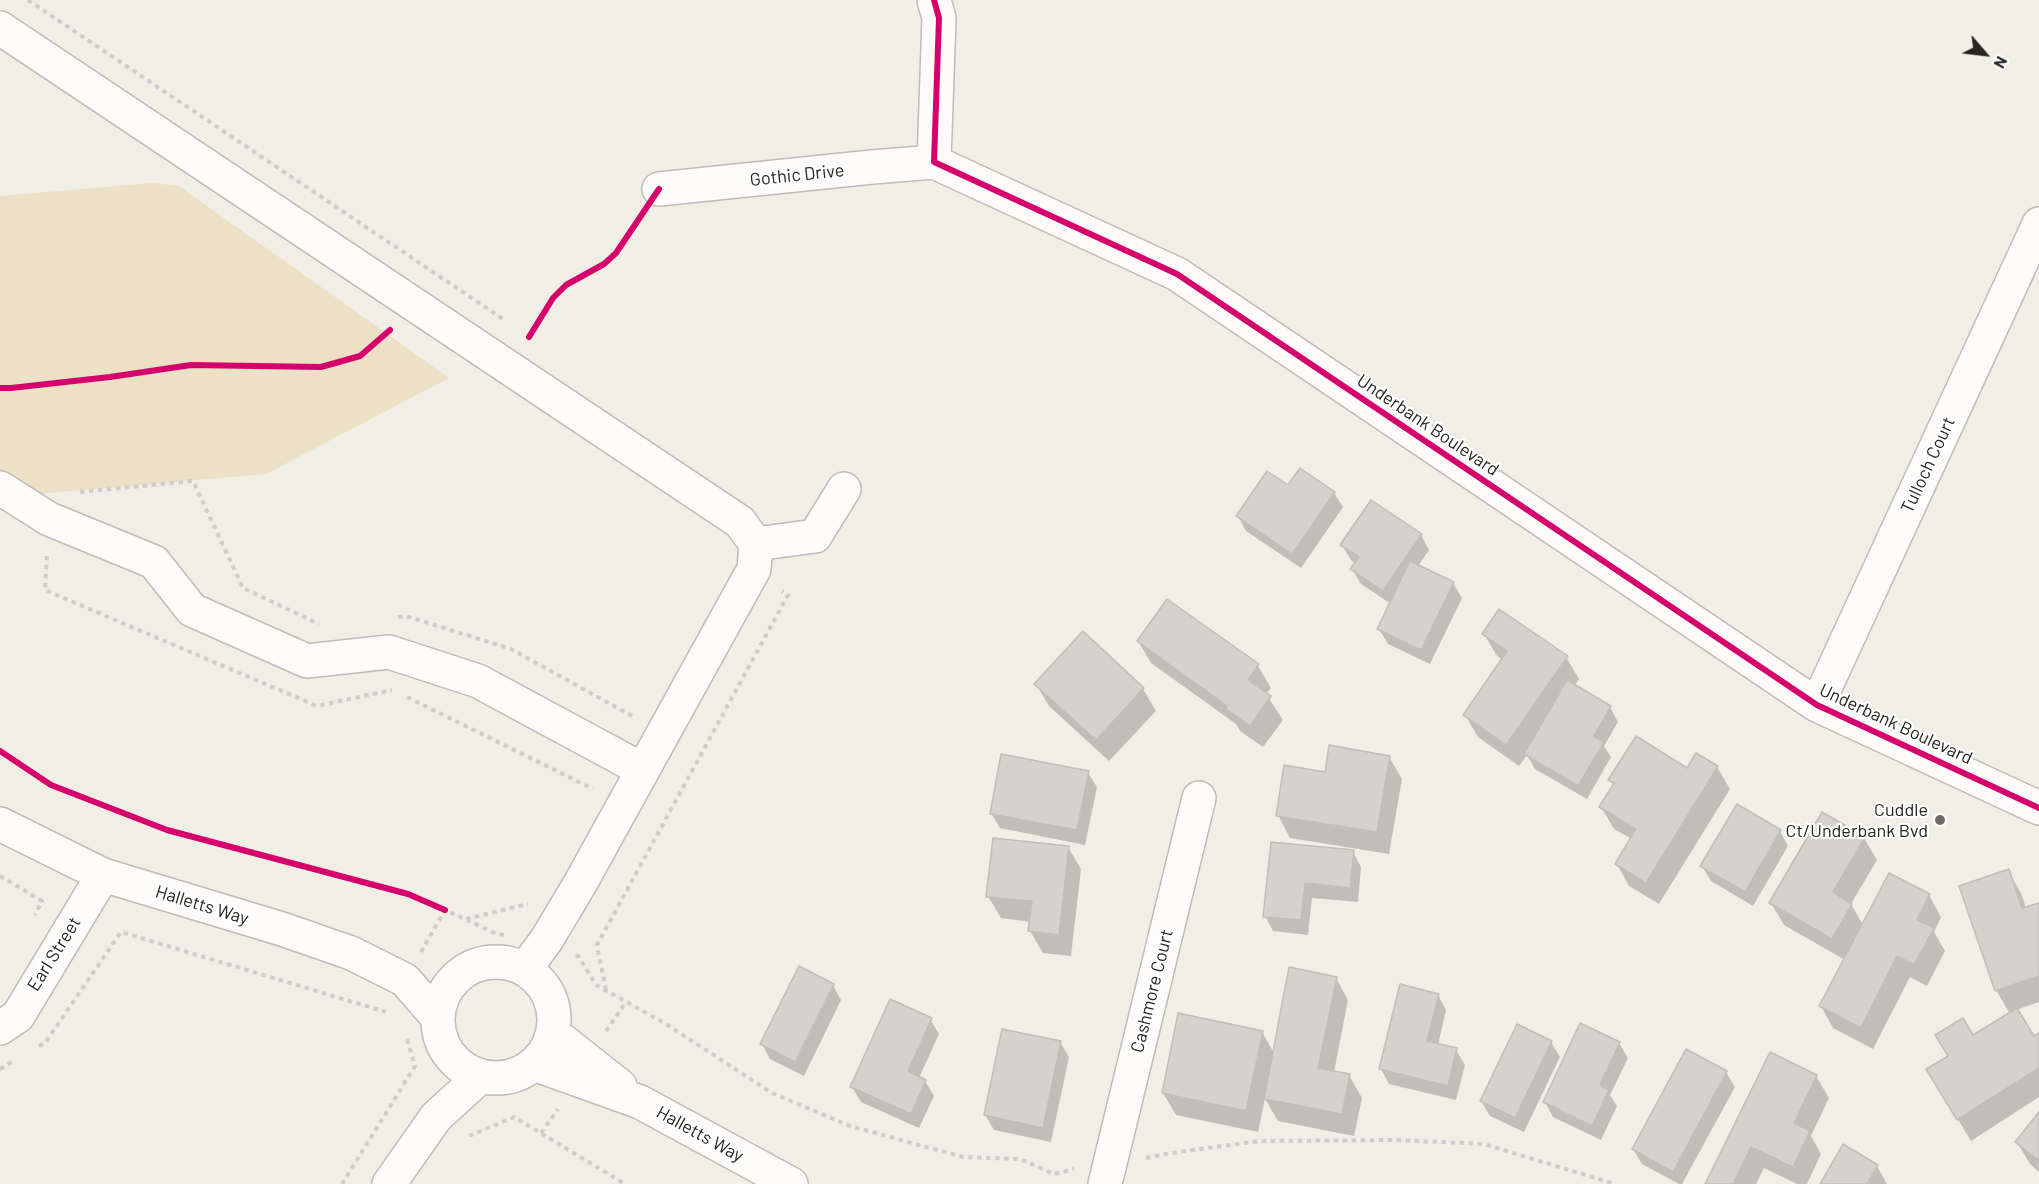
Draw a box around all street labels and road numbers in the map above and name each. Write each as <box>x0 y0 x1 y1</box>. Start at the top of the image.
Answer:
street label: Gothic Drive <box>749 159 845 191</box>
street label: Underbank Boulevard <box>1353 369 1503 481</box>
street label: Tulloch Court <box>1896 413 1960 517</box>
street label: Underbank Boulevard <box>1816 679 1976 769</box>
street label: Halletts Way <box>153 881 251 929</box>
street label: Earl Street <box>23 913 85 995</box>
street label: Cashmore Court <box>1126 927 1178 1055</box>
street label: Halletts Way <box>653 1101 747 1167</box>

